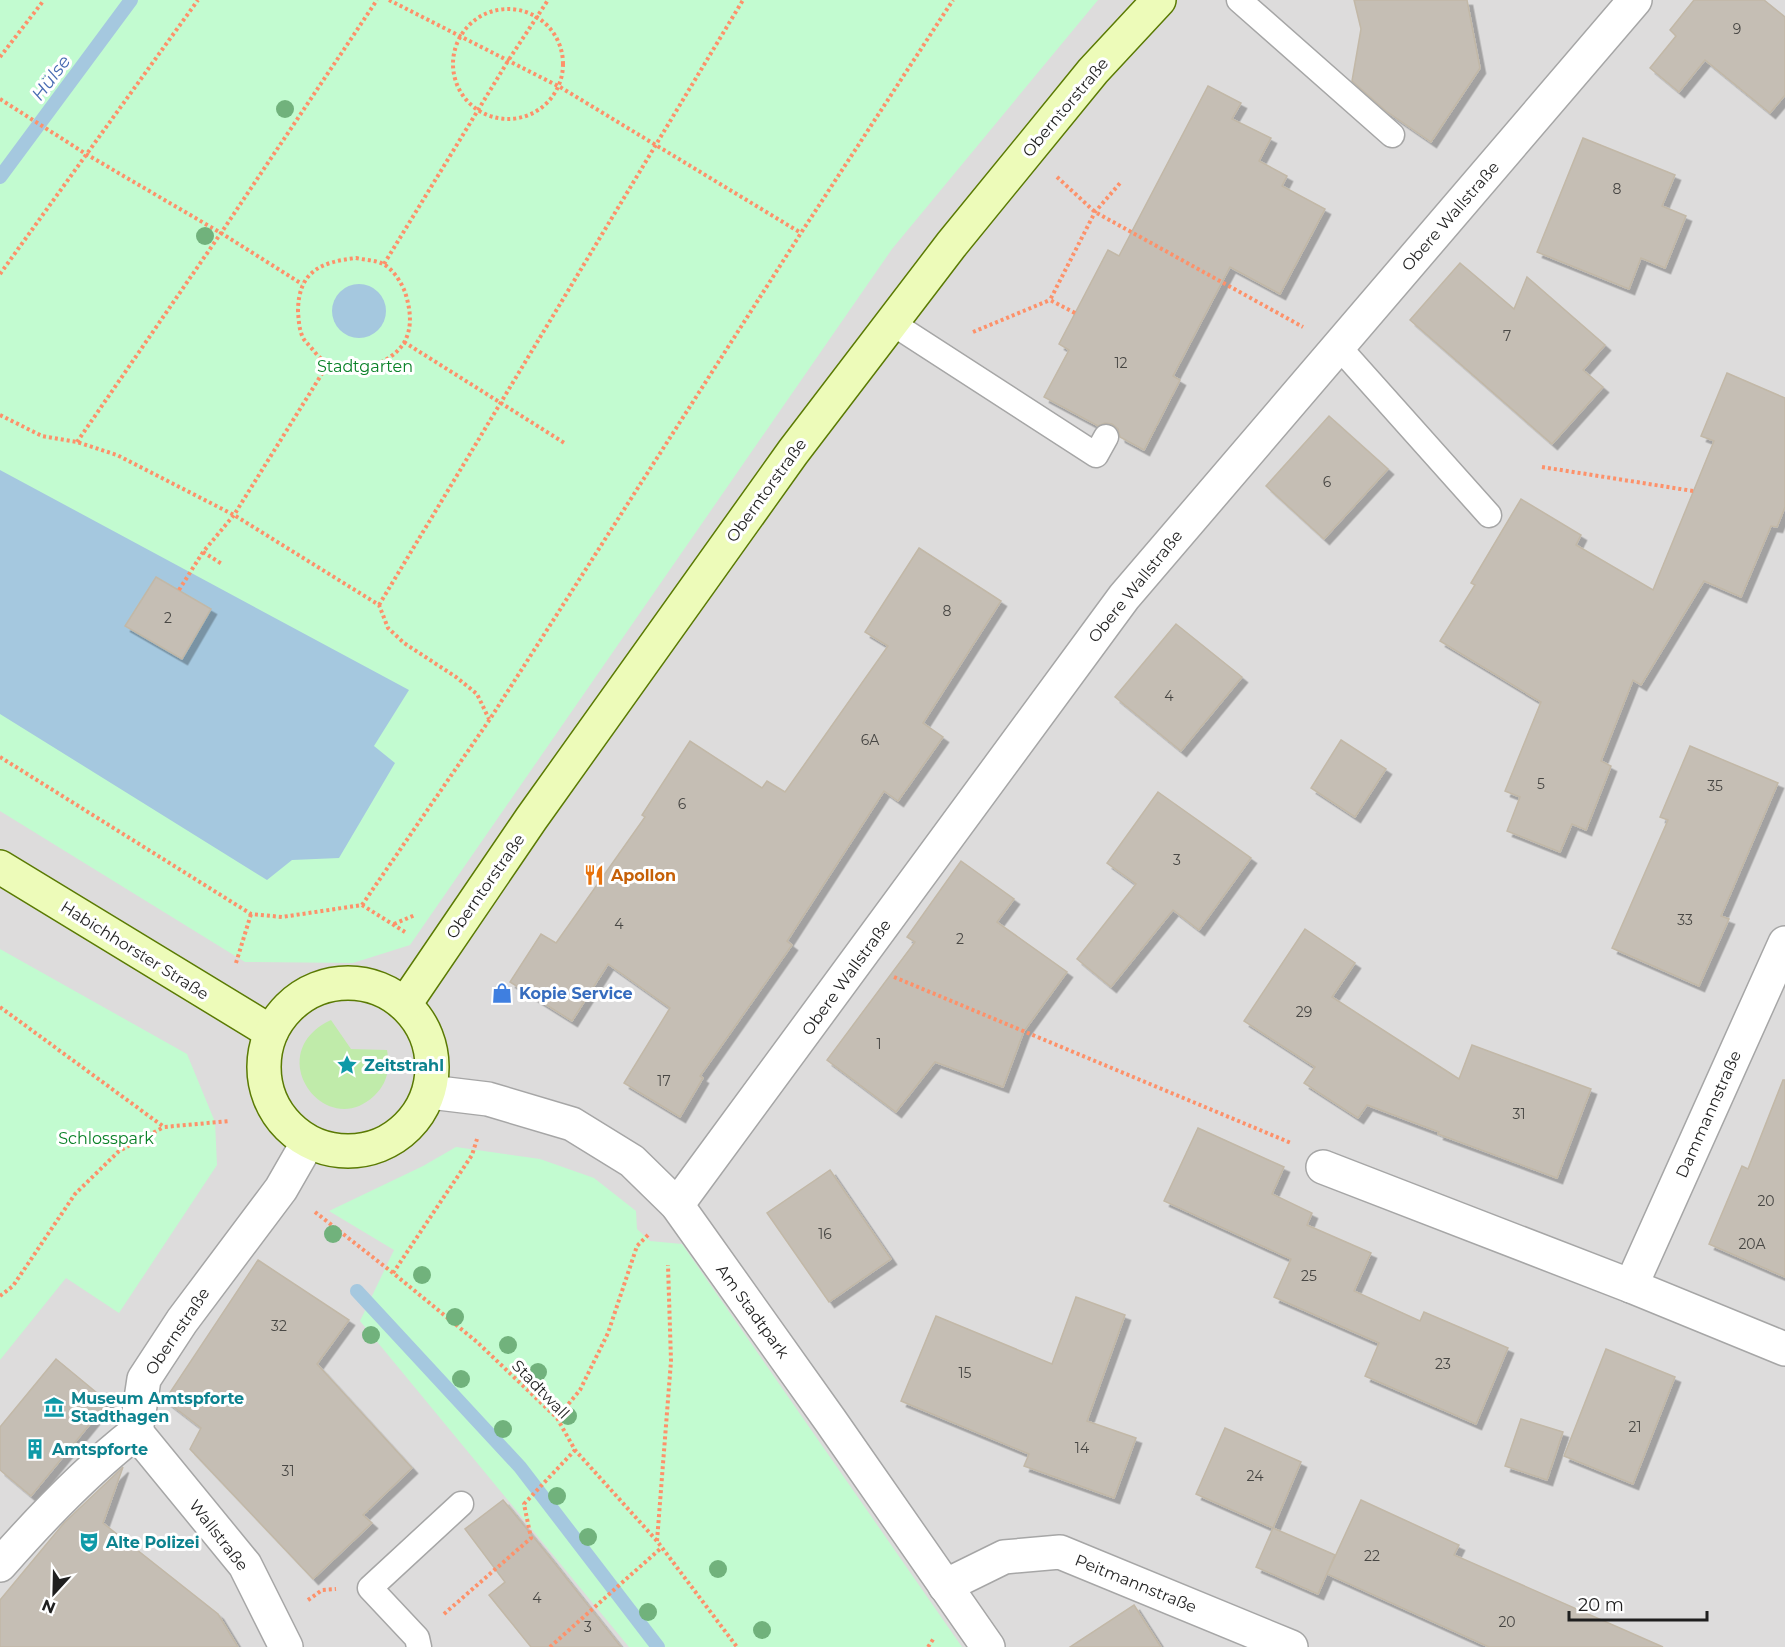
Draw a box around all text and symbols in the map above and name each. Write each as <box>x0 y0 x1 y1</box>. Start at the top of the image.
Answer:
house number: 9 <box>1733 20 1741 38</box>
water label: Hülse <box>27 51 75 105</box>
street label: Oberntorstraße <box>1018 54 1112 161</box>
street label: Obere Wallstraße <box>1398 158 1503 275</box>
house number: 8 <box>1613 180 1622 198</box>
house number: 7 <box>1503 327 1511 345</box>
house number: 12 <box>1114 354 1128 372</box>
park label: Stadtgarten <box>317 357 413 376</box>
street label: Oberntorstraße <box>722 435 810 546</box>
house number: 6 <box>1323 473 1332 491</box>
street label: Obere Wallstraße <box>1084 526 1186 646</box>
house number: 8 <box>943 602 952 620</box>
house number: 2 <box>164 609 172 627</box>
house number: 4 <box>1164 687 1174 705</box>
house number: 6A <box>861 731 880 749</box>
house number: 5 <box>1537 775 1545 793</box>
house number: 35 <box>1707 777 1723 795</box>
house number: 6 <box>678 795 687 813</box>
street label: Oberntorstraße <box>442 830 529 942</box>
house number: 3 <box>1173 851 1181 869</box>
restaurant icon: Apollon <box>582 863 606 887</box>
place label: Apollon <box>610 866 676 885</box>
street label: Habichhorster Straße <box>57 897 212 1004</box>
house number: 33 <box>1677 911 1693 929</box>
house number: 4 <box>614 915 624 933</box>
street label: Obere Wallstraße <box>798 916 895 1039</box>
house number: 2 <box>956 930 964 948</box>
shop icon: Kopie Service <box>490 981 514 1005</box>
place label: Kopie Service <box>519 984 633 1003</box>
house number: 29 <box>1296 1003 1312 1021</box>
house number: 1 <box>876 1035 882 1053</box>
street label: Dammannstraße <box>1672 1048 1745 1181</box>
place icon: Zeitstrahl <box>335 1053 359 1077</box>
place label: Zeitstrahl <box>364 1056 444 1075</box>
house number: 17 <box>657 1072 671 1090</box>
house number: 31 <box>1513 1105 1525 1123</box>
park label: Schlosspark <box>58 1129 154 1148</box>
house number: 20 <box>1757 1192 1775 1210</box>
house number: 16 <box>818 1225 832 1243</box>
house number: 20A <box>1738 1235 1767 1253</box>
street label: Am Stadtpark <box>712 1261 793 1362</box>
house number: 25 <box>1301 1267 1317 1285</box>
street label: Obernstraße <box>141 1284 214 1378</box>
house number: 32 <box>271 1317 287 1335</box>
house number: 23 <box>1435 1355 1451 1373</box>
street label: Stadtwall <box>508 1356 573 1423</box>
house number: 15 <box>959 1364 972 1382</box>
place label: Museum Amtspforte Stadthagen <box>71 1389 244 1426</box>
museum icon: Museum Amtspforte Stadthagen <box>42 1395 66 1419</box>
house number: 21 <box>1628 1418 1642 1436</box>
building icon: Amtspforte <box>23 1437 47 1461</box>
house number: 14 <box>1075 1439 1090 1457</box>
place label: Amtspforte <box>51 1440 148 1459</box>
house number: 31 <box>282 1462 294 1480</box>
house number: 24 <box>1247 1467 1264 1485</box>
street label: Wallstraße <box>185 1496 252 1575</box>
theatre icon: Alte Polizei <box>77 1530 101 1554</box>
place label: Alte Polizei <box>105 1533 200 1552</box>
house number: 22 <box>1364 1547 1380 1565</box>
street label: Peitmannstraße <box>1072 1550 1199 1617</box>
north arrow <box>24 1563 84 1623</box>
scale bar <box>1569 1584 1707 1622</box>
house number: 4 <box>532 1589 542 1607</box>
text: 20 m <box>1578 1594 1624 1616</box>
text: N <box>39 1595 58 1618</box>
house number: 20 <box>1498 1613 1516 1631</box>
house number: 3 <box>584 1618 592 1636</box>

